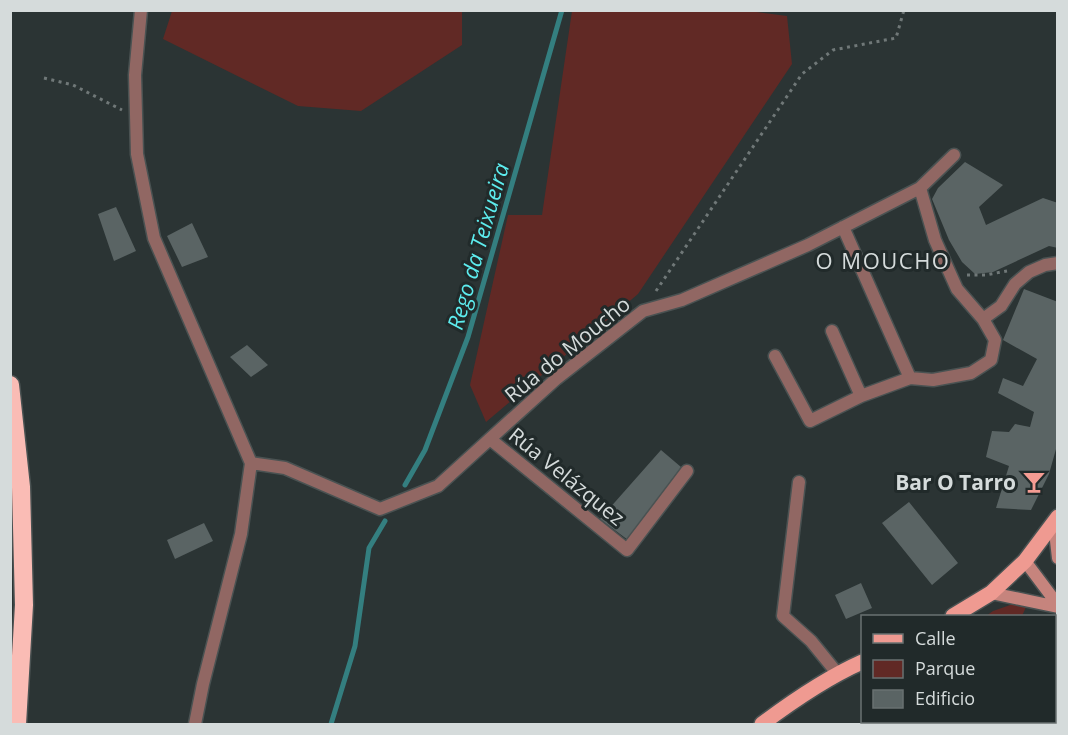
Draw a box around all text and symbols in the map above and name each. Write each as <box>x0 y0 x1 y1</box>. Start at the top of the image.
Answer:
water label: Rego da Teixueira <box>439 159 515 333</box>
district label: O MOUCHO <box>816 245 950 275</box>
street label: Rúa do Moucho <box>498 290 636 408</box>
street label: Rúa Velázquez <box>503 421 631 531</box>
place label: Bar O Tarro <box>895 468 1016 496</box>
bar icon: Bar O Tarro <box>1021 469 1047 495</box>
legend <box>861 615 1056 723</box>
text: Calle <box>915 626 956 650</box>
text: Parque <box>915 656 975 680</box>
text: Edificio <box>915 686 975 710</box>

